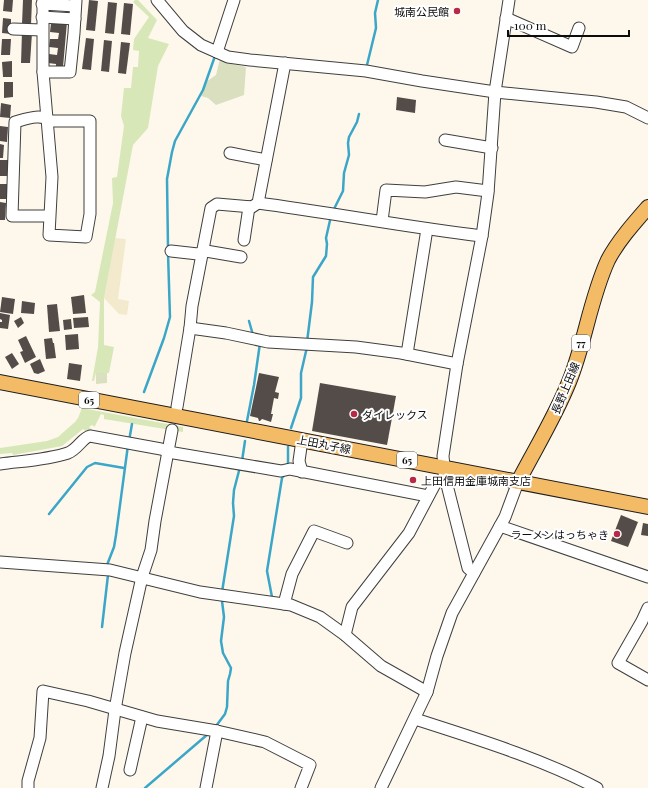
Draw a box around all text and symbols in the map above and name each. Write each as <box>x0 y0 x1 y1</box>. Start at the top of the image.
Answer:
place label: 城南公民館 <box>394 4 449 19</box>
marker: 城南公民館 <box>452 6 462 16</box>
scale bar <box>508 12 629 38</box>
text: 100 m <box>514 17 547 33</box>
road number: 77 <box>572 335 590 351</box>
street label: 長野上田線 <box>547 360 583 416</box>
road number: 65 <box>79 392 99 408</box>
place label: ダイレックス <box>362 407 428 422</box>
marker: ダイレックス <box>349 409 359 419</box>
street label: 上田丸子線 <box>296 431 352 457</box>
road number: 65 <box>397 452 417 468</box>
place label: 上田信用金庫城南支店 <box>421 473 531 488</box>
marker: 上田信用金庫城南支店 <box>408 475 418 485</box>
place label: ラーメンはっちゃき <box>510 527 609 542</box>
marker: ラーメンはっちゃき <box>612 529 622 539</box>

